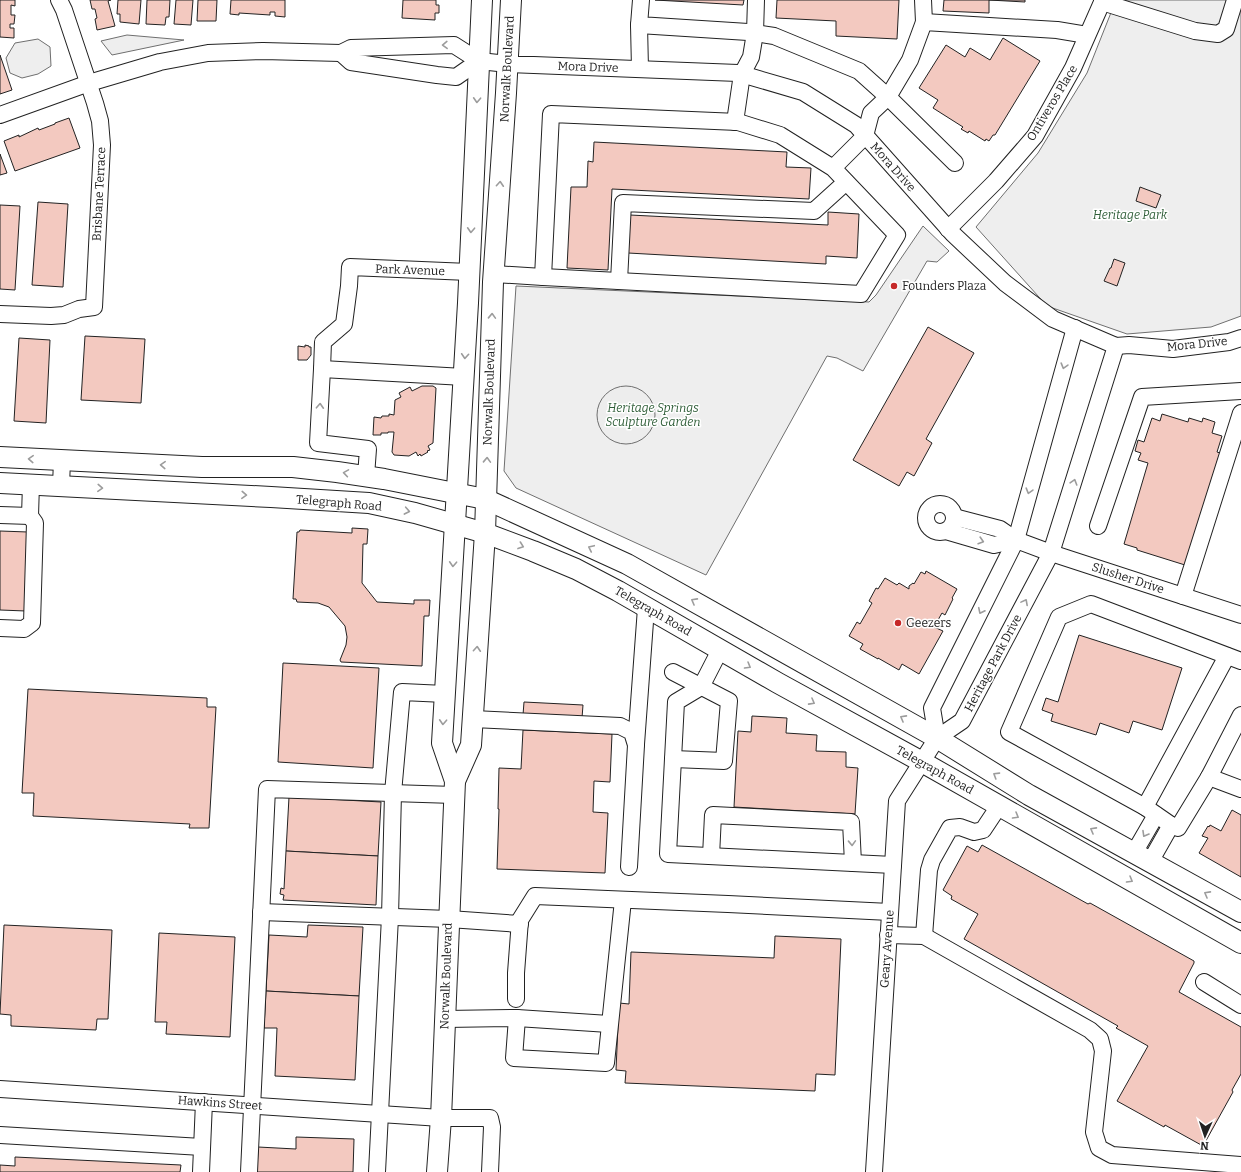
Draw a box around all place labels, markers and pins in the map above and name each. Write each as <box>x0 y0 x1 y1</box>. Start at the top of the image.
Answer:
place label: Founders Plaza <box>902 279 987 293</box>
marker: Founders Plaza <box>889 281 899 291</box>
place label: Geezers <box>906 616 951 630</box>
marker: Geezers <box>893 618 903 628</box>

